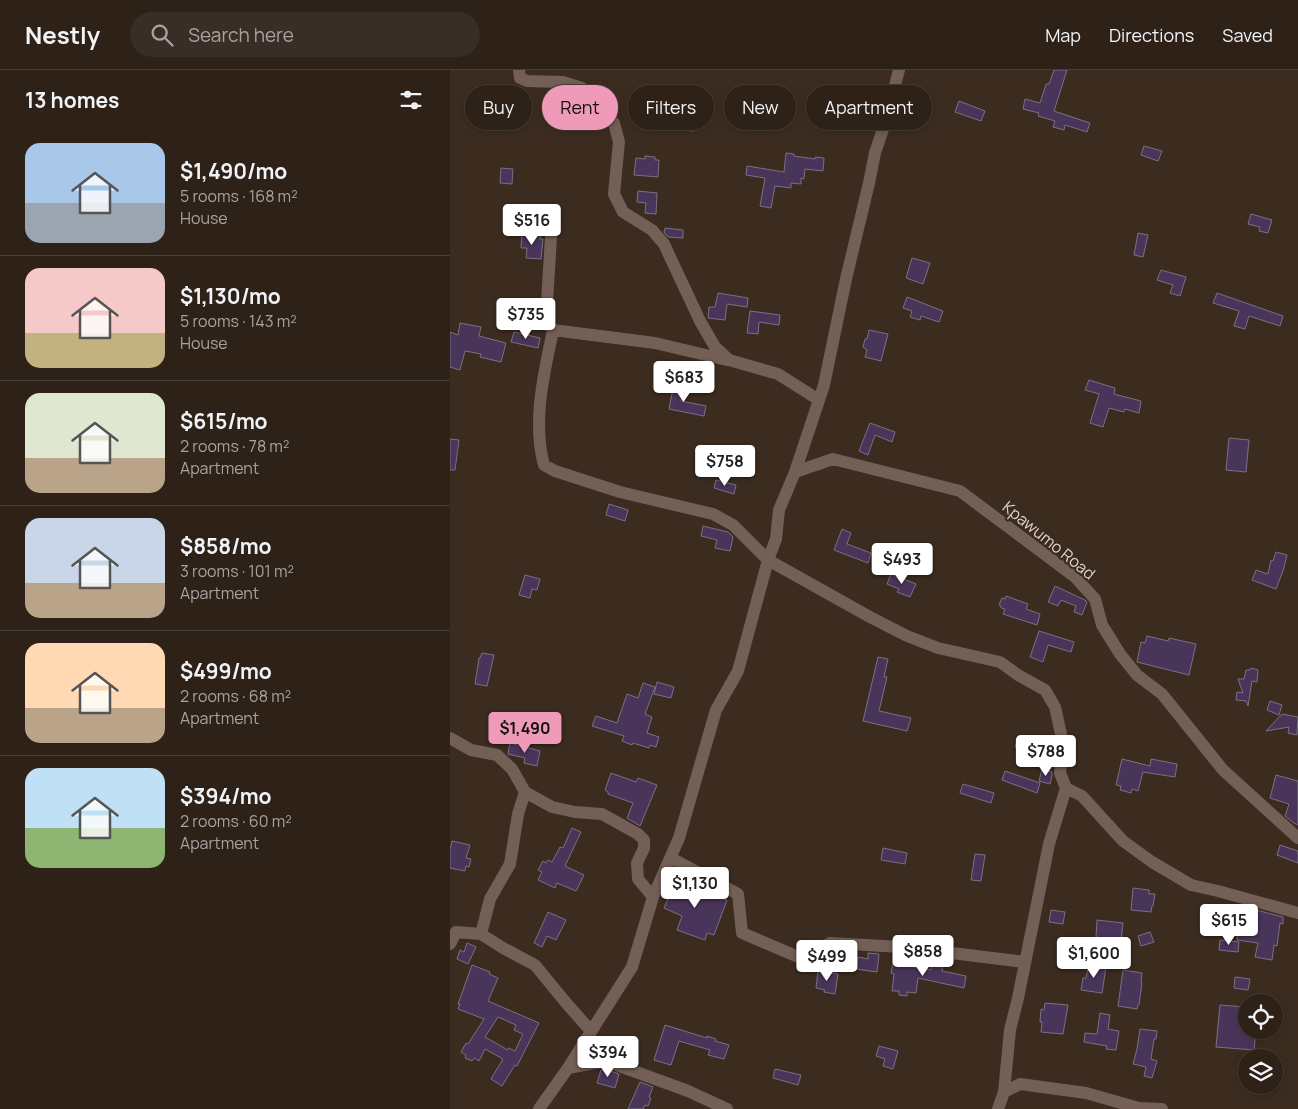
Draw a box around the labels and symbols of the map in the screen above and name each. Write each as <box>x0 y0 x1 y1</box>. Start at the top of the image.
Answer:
pin: $516 <box>502 204 562 246</box>
pin: $735 <box>496 298 556 340</box>
pin: $683 <box>654 360 714 403</box>
pin: $758 <box>695 444 755 487</box>
street label: Kpawumo Road <box>998 496 1100 584</box>
pin: $493 <box>872 542 932 585</box>
pin: $1,490 <box>484 712 566 754</box>
pin: $788 <box>1016 734 1076 777</box>
pin: $1,130 <box>654 866 736 909</box>
pin: $615 <box>1199 904 1259 946</box>
pin: $858 <box>893 934 953 977</box>
pin: $1,600 <box>1053 936 1135 979</box>
pin: $499 <box>797 940 857 982</box>
pin: $394 <box>578 1036 638 1078</box>

